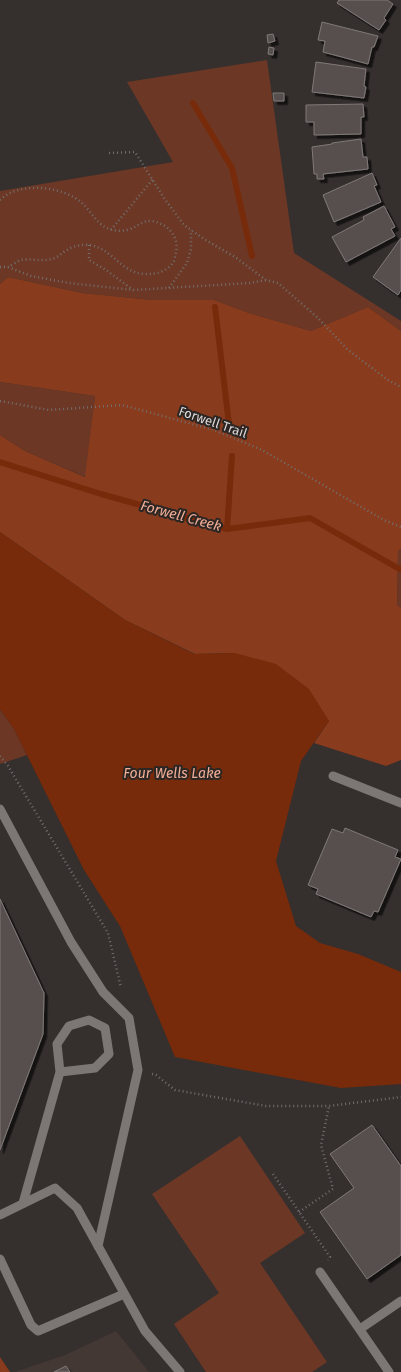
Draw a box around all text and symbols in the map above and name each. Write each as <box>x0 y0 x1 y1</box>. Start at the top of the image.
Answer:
street label: Forwell Trail <box>177 403 249 441</box>
water label: Forwell Creek <box>139 497 224 535</box>
water label: Four Wells Lake <box>123 765 221 782</box>

